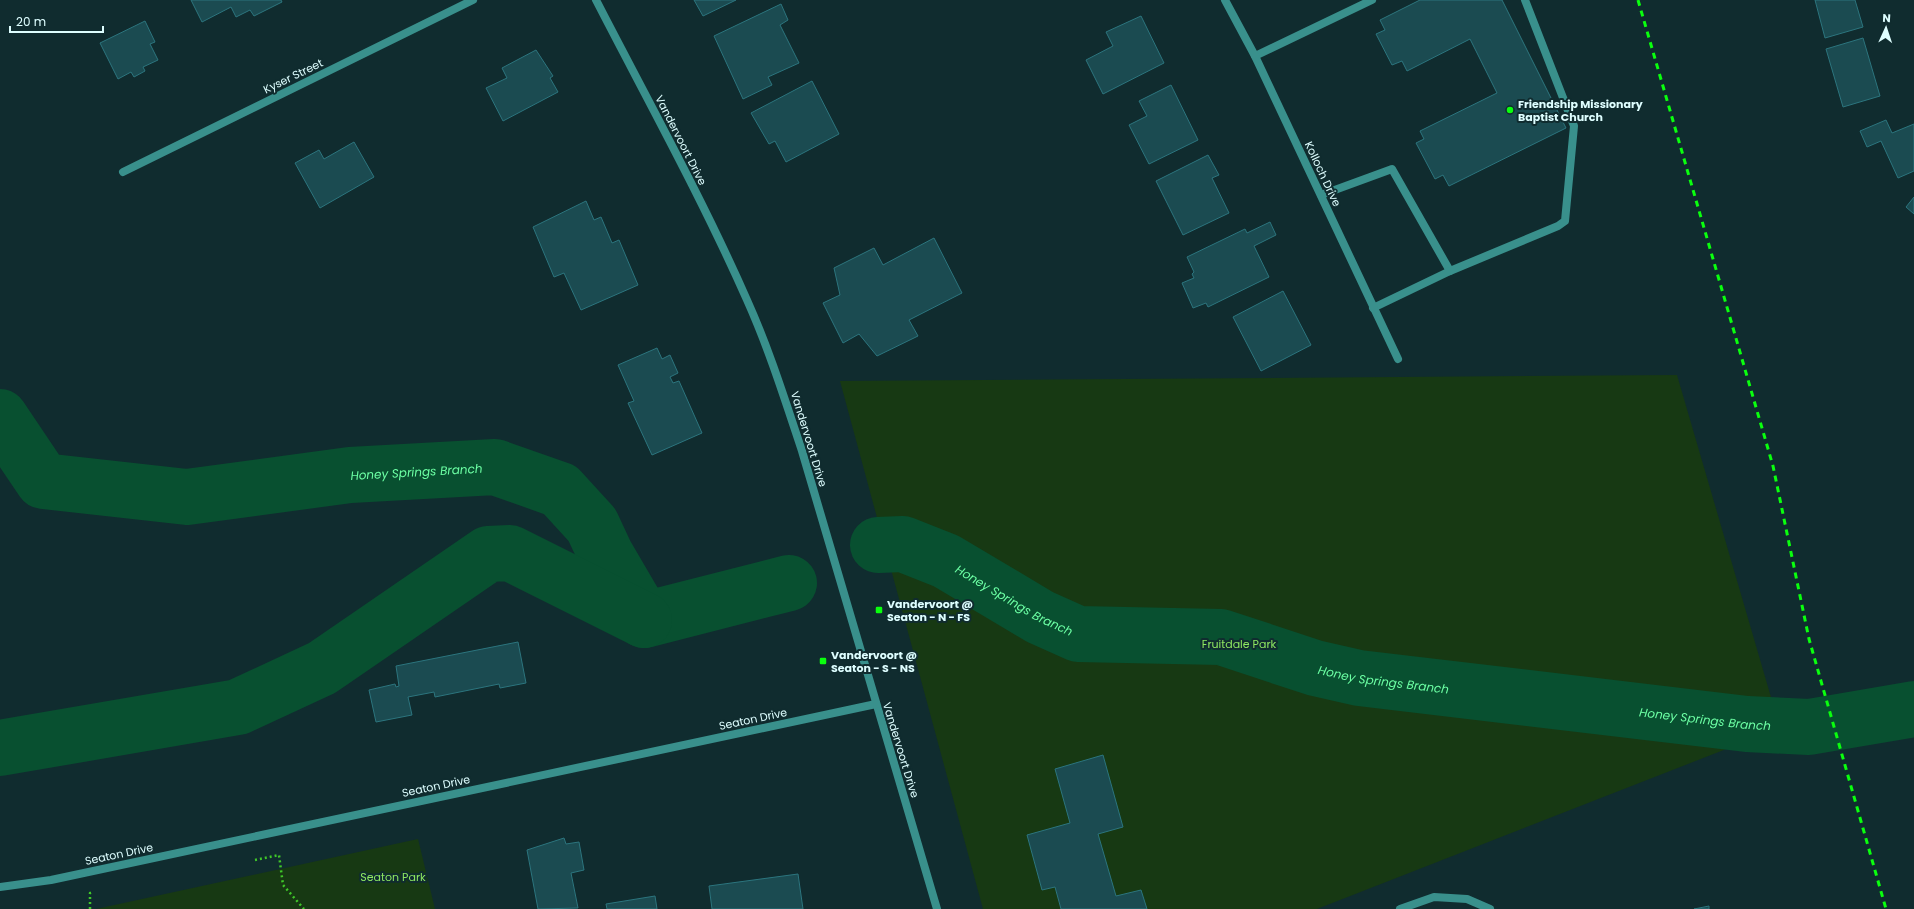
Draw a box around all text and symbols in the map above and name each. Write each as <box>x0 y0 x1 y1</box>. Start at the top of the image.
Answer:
scale bar <box>10 8 103 34</box>
north arrow <box>1866 8 1906 48</box>
text: N <box>1882 10 1891 26</box>
text: 20 m <box>16 13 46 30</box>
street label: Kyser Street <box>260 55 326 97</box>
street label: Vandervoort Drive <box>651 92 711 188</box>
place label: Friendship Missionary Baptist Church <box>1518 96 1643 125</box>
marker: Friendship Missionary Baptist Church <box>1505 105 1515 115</box>
street label: Kolloch Drive <box>1301 139 1345 209</box>
street label: Vandervoort Drive <box>787 389 831 489</box>
water label: Honey Springs Branch <box>350 459 483 483</box>
water label: Honey Springs Branch <box>952 560 1076 639</box>
place label: Vandervoort @ Seaton - N - FS <box>887 596 973 625</box>
marker: Vandervoort @ Seaton - N - FS <box>874 605 884 615</box>
park label: Fruitdale Park <box>1202 636 1276 652</box>
place label: Vandervoort @ Seaton - S - NS <box>831 647 917 676</box>
marker: Vandervoort @ Seaton - S - NS <box>818 656 828 666</box>
water label: Honey Springs Branch <box>1317 660 1450 697</box>
street label: Vandervoort Drive <box>879 700 923 800</box>
water label: Honey Springs Branch <box>1638 703 1771 734</box>
street label: Seaton Drive <box>717 704 789 734</box>
street label: Seaton Drive <box>400 771 472 801</box>
street label: Seaton Drive <box>83 839 155 869</box>
park label: Seaton Park <box>360 869 426 885</box>

